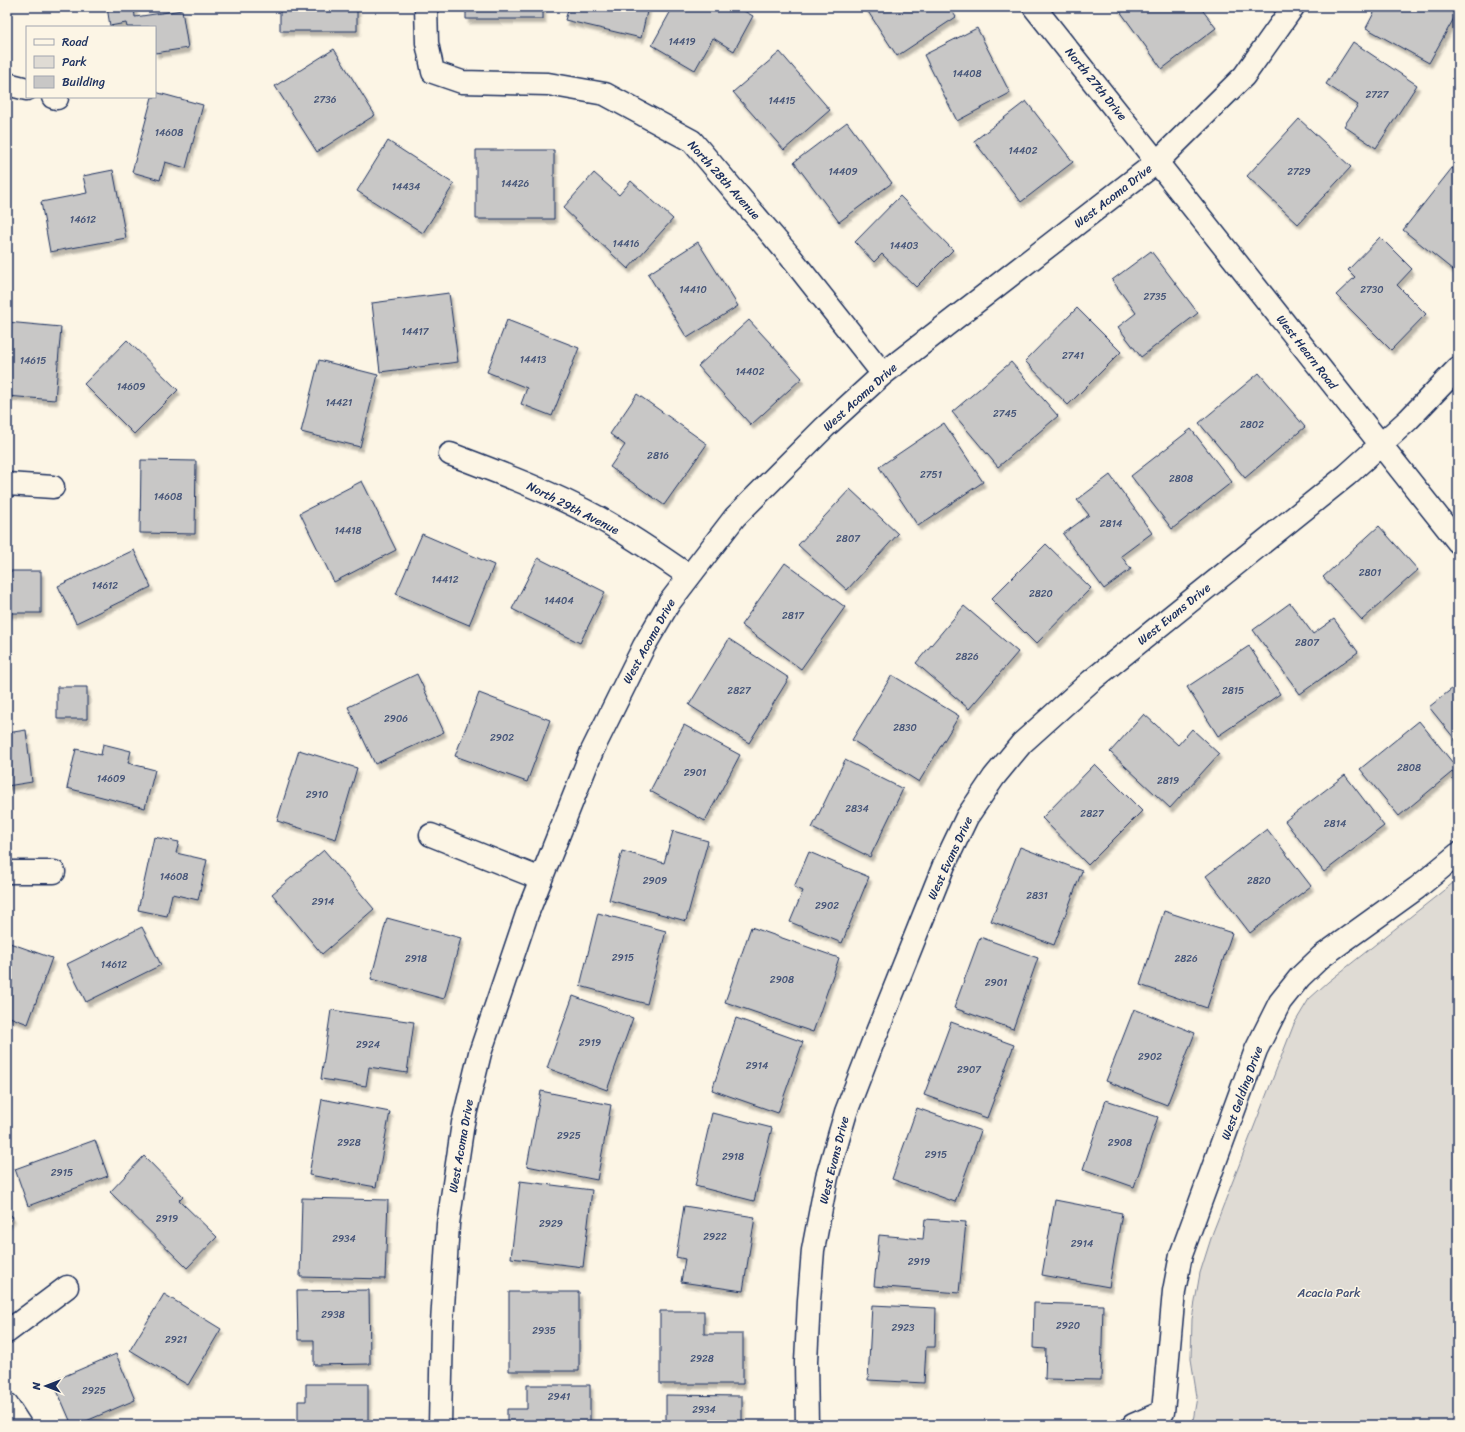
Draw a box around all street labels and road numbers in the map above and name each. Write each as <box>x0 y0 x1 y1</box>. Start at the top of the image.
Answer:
street label: North 27th Drive <box>1059 42 1133 126</box>
street label: North 28th Avenue <box>682 135 766 225</box>
street label: West Acoma Drive <box>1069 158 1157 234</box>
street label: West Hearn Road <box>1271 310 1344 395</box>
street label: West Acoma Drive <box>817 357 903 437</box>
street label: North 29th Avenue <box>523 475 623 541</box>
street label: West Evans Drive <box>1132 577 1216 651</box>
street label: West Acoma Drive <box>616 594 682 688</box>
street label: West Evans Drive <box>921 813 979 903</box>
street label: West Gelding Drive <box>1215 1043 1269 1143</box>
street label: West Acoma Drive <box>442 1097 480 1195</box>
street label: West Evans Drive <box>812 1114 856 1206</box>

